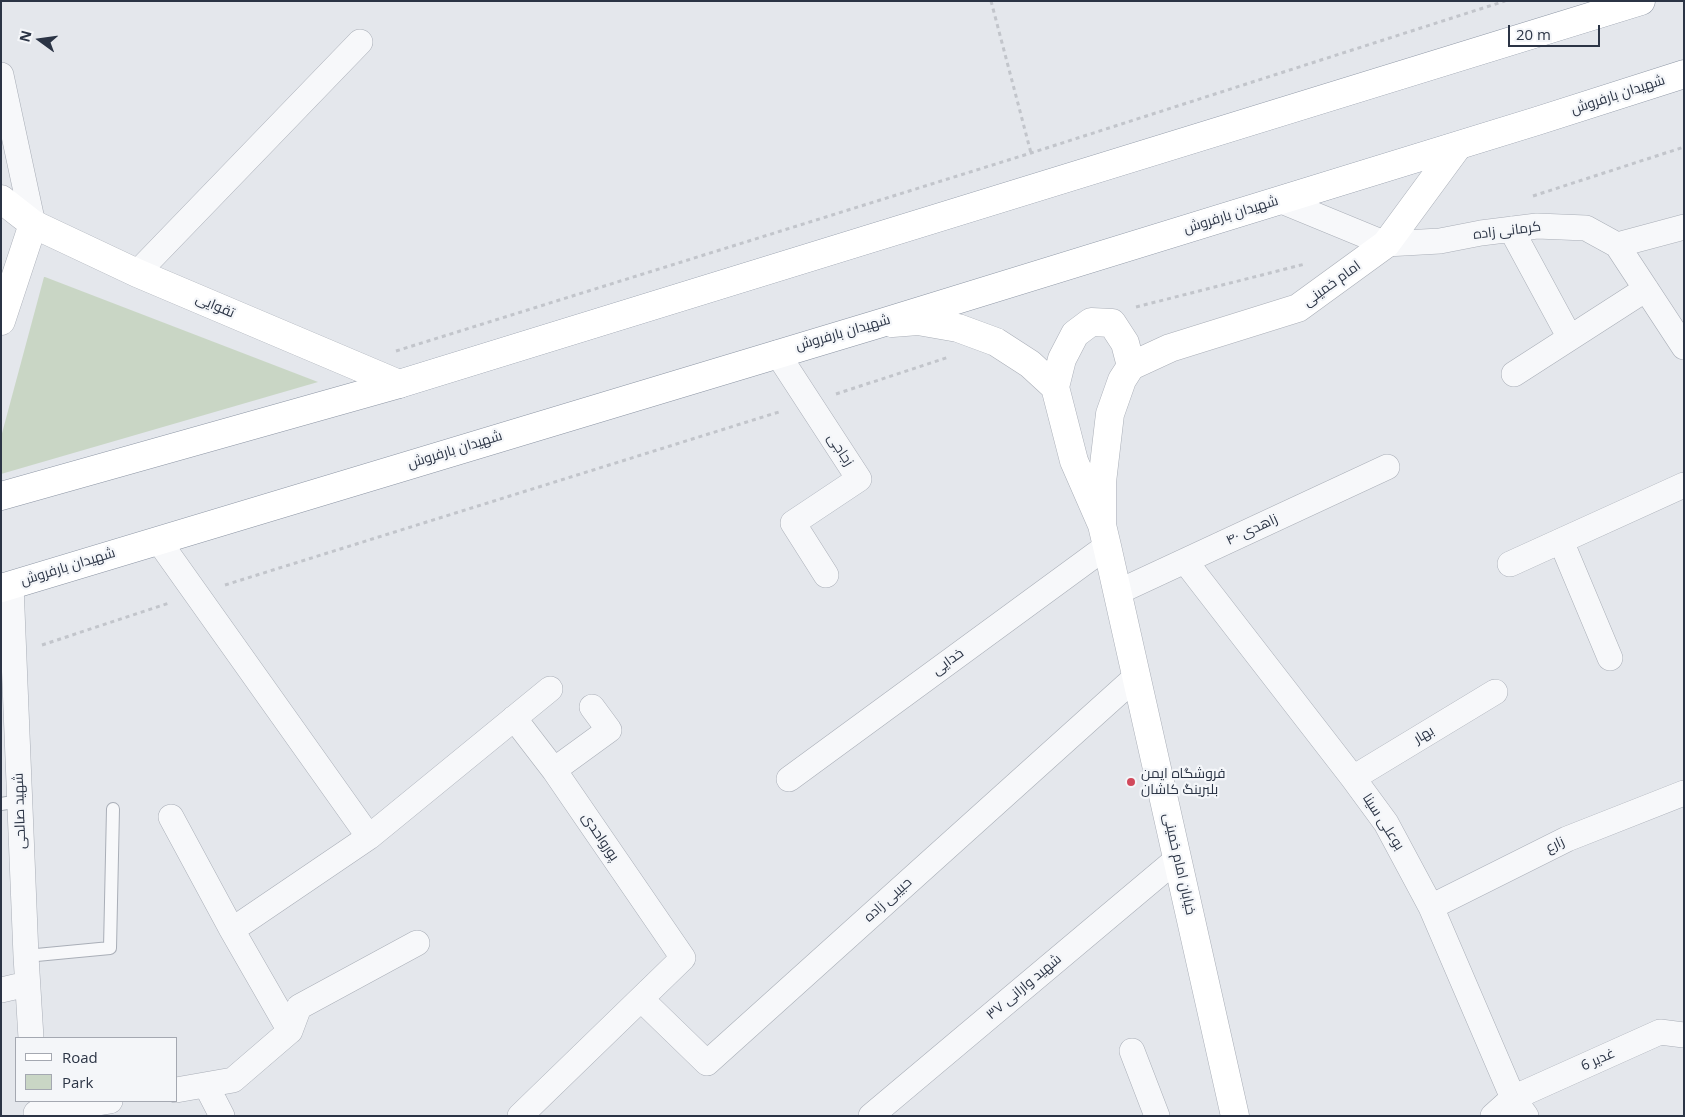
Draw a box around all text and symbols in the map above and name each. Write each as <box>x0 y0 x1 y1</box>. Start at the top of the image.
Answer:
north arrow <box>15 15 65 65</box>
scale bar <box>1510 15 1602 47</box>
text: 20 m <box>1516 24 1551 44</box>
text: N <box>14 28 36 44</box>
street label: شهیدان بارفروش <box>1569 72 1667 118</box>
street label: شهیدان بارفروش <box>1182 193 1280 237</box>
street label: کرمانی زاده <box>1472 219 1542 243</box>
street label: امام خمینی <box>1300 257 1364 311</box>
street label: تقوایی <box>193 290 237 322</box>
street label: شهیدان بارفروش <box>794 311 892 355</box>
street label: شهیدان بارفروش <box>406 428 504 472</box>
street label: زجاجی <box>823 430 857 470</box>
street label: زاهدی ۴۰ <box>1223 511 1281 549</box>
street label: شهیدان بارفروش <box>19 545 117 589</box>
street label: خدایی <box>929 645 967 679</box>
street label: بهار <box>1411 722 1437 748</box>
place label: فروشگاه ایمن بلبرینگ کاشان <box>1141 766 1226 799</box>
street label: شهید صالحی <box>10 773 30 849</box>
marker: فروشگاه ایمن بلبرینگ کاشان <box>1125 776 1137 788</box>
street label: بوعلی سینا <box>1358 790 1408 854</box>
street label: پورواحدی <box>578 810 622 864</box>
street label: خیابان امام خمینی <box>1159 811 1199 917</box>
street label: زارع <box>1543 833 1567 857</box>
street label: حبیبی زاده <box>861 874 915 926</box>
street label: شهید وارانی ۳۷ <box>983 951 1065 1023</box>
legend <box>15 1037 178 1102</box>
street label: غدیر 6 <box>1578 1045 1618 1075</box>
text: Road <box>62 1047 98 1067</box>
text: Park <box>62 1072 93 1092</box>

